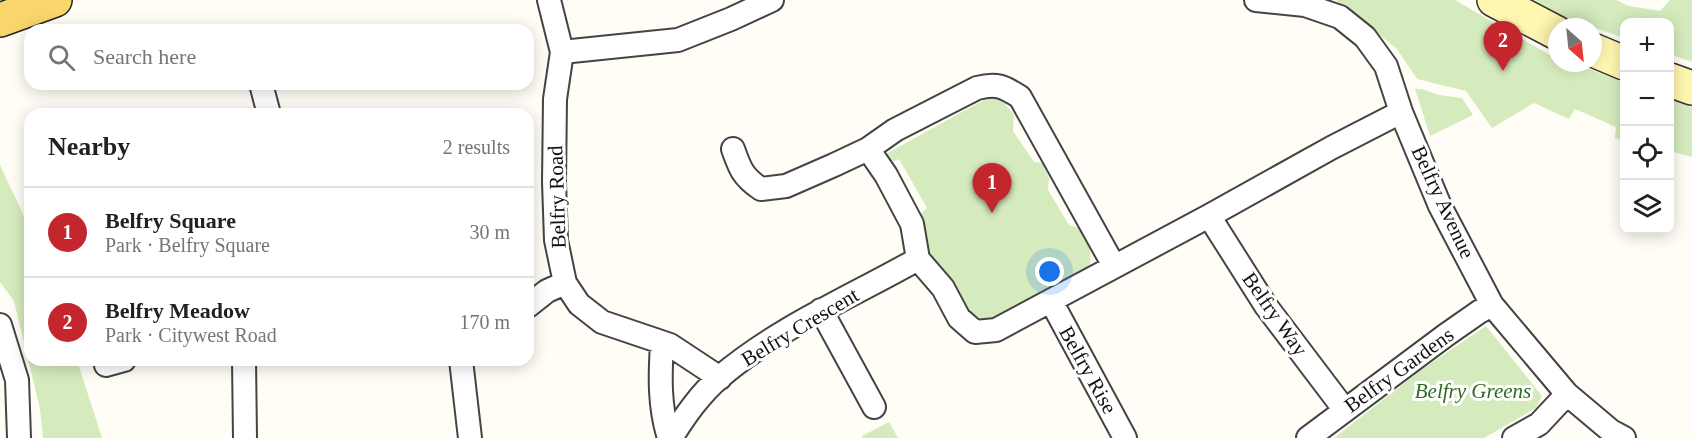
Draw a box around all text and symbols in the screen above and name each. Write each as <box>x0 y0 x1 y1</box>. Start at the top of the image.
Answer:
north arrow <box>1548 18 1602 72</box>
map controls <box>1620 18 1674 234</box>
button: + <box>1620 18 1674 72</box>
pin: 2 <box>1484 22 1522 71</box>
search box <box>24 24 534 90</box>
icon: search <box>45 41 78 74</box>
text: Search here <box>93 44 196 69</box>
button: − <box>1620 72 1674 126</box>
button: locate <box>1620 126 1674 180</box>
text: Nearby <box>48 132 130 161</box>
text: 2 results <box>443 136 510 158</box>
street label: Belfry Avenue <box>1406 142 1480 262</box>
street label: Belfry Road <box>543 145 571 249</box>
pin: 1 <box>972 164 1012 213</box>
button: layers <box>1620 180 1674 234</box>
text: Belfry Square <box>105 208 236 233</box>
text: 1 <box>63 221 73 243</box>
text: 30 m <box>469 221 510 243</box>
text: Park · Belfry Square <box>105 234 270 256</box>
your location <box>1035 257 1064 286</box>
street label: Belfry Way <box>1237 268 1313 361</box>
street label: Belfry Crescent <box>737 283 863 371</box>
text: Belfry Meadow <box>105 298 250 323</box>
text: 2 <box>63 311 73 333</box>
text: 170 m <box>459 311 510 333</box>
street label: Belfry Rise <box>1054 322 1122 418</box>
street label: Belfry Gardens <box>1340 322 1458 418</box>
text: Park · Citywest Road <box>105 324 277 346</box>
park label: Belfry Greens <box>1415 379 1531 403</box>

